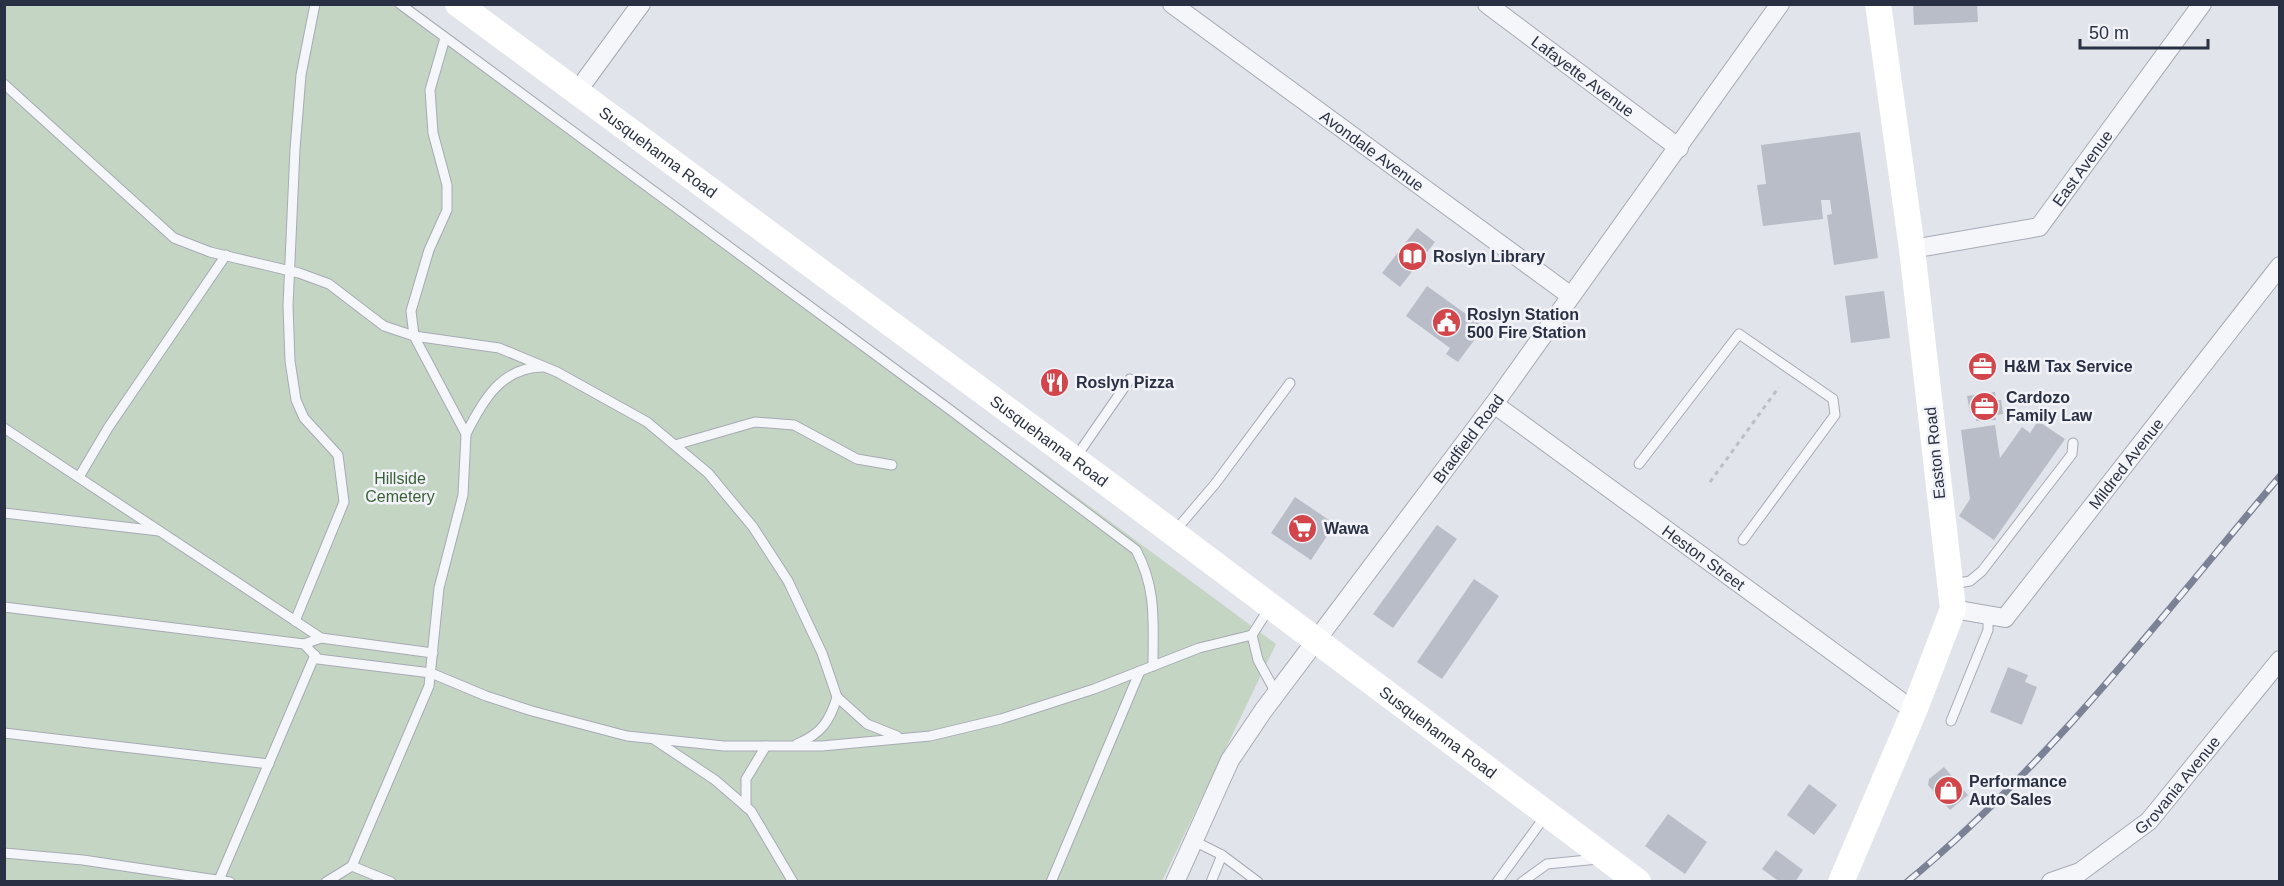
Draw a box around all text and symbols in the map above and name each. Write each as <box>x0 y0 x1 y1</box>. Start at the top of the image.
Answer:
scale bar <box>2080 12 2208 50</box>
text: 50 m <box>2089 23 2129 43</box>
street label: Lafayette Avenue <box>1529 32 1638 120</box>
street label: Susquehanna Road <box>596 103 720 201</box>
street label: Avondale Avenue <box>1317 107 1427 194</box>
street label: East Avenue <box>2049 127 2115 209</box>
library icon: Roslyn Library <box>1396 240 1428 272</box>
place label: Roslyn Library <box>1433 248 1545 265</box>
place label: Roslyn Station 500 Fire Station <box>1467 306 1586 341</box>
public building icon: Roslyn Station 500 Fire Station <box>1430 307 1462 339</box>
office icon: H&M Tax Service <box>1967 350 1999 382</box>
place label: H&M Tax Service <box>2004 358 2133 375</box>
restaurant icon: Roslyn Pizza <box>1039 366 1071 398</box>
place label: Roslyn Pizza <box>1076 374 1174 391</box>
place label: Cardozo Family Law <box>2006 389 2093 424</box>
office icon: Cardozo Family Law <box>1969 390 2001 422</box>
street label: Bradfield Road <box>1429 391 1507 486</box>
street label: Susquehanna Road <box>987 392 1111 490</box>
street label: Easton Road <box>1922 406 1948 500</box>
street label: Mildred Avenue <box>2085 415 2166 512</box>
park label: Hillside Cemetery <box>365 470 435 505</box>
supermarket icon: Wawa <box>1287 512 1319 544</box>
place label: Wawa <box>1324 520 1369 537</box>
street label: Heston Street <box>1659 522 1749 594</box>
street label: Susquehanna Road <box>1377 683 1500 781</box>
street label: Grovania Avenue <box>2131 733 2223 837</box>
place label: Performance Auto Sales <box>1969 773 2067 808</box>
shop icon: Performance Auto Sales <box>1932 774 1964 806</box>

